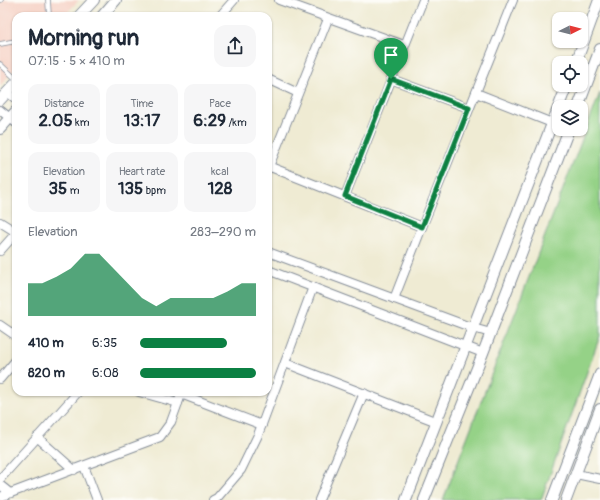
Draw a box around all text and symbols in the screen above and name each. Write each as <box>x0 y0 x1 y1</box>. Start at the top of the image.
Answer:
north arrow <box>552 12 588 48</box>
map controls <box>552 12 588 136</box>
text: Morning run <box>28 24 139 52</box>
button: share <box>214 25 256 67</box>
pin <box>374 38 408 79</box>
icon: arrive <box>380 44 402 66</box>
text: 07:15 · 5 × 410 m <box>28 53 125 69</box>
button: locate <box>552 56 588 92</box>
text: Distance <box>44 97 84 110</box>
text: Time <box>131 97 154 110</box>
text: Pace <box>209 97 231 110</box>
button: layers <box>552 100 588 136</box>
text: 2.05 <box>39 110 73 131</box>
text: 13:17 <box>124 110 160 131</box>
text: 6:29 <box>193 110 226 131</box>
text: km <box>73 116 89 129</box>
text: /km <box>226 116 247 129</box>
text: Elevation <box>43 165 85 178</box>
text: Heart rate <box>119 165 165 178</box>
text: kcal <box>211 165 229 178</box>
text: 35 <box>49 178 67 199</box>
text: 135 <box>118 178 143 199</box>
text: 128 <box>208 178 232 199</box>
text: m <box>67 184 79 197</box>
text: bpm <box>143 184 166 197</box>
text: Elevation <box>28 224 78 240</box>
text: 283–290 m <box>190 224 256 240</box>
text: 410 m <box>28 335 64 351</box>
text: 6:35 <box>92 335 117 351</box>
text: 820 m <box>28 365 65 381</box>
text: 6:08 <box>92 365 118 381</box>

